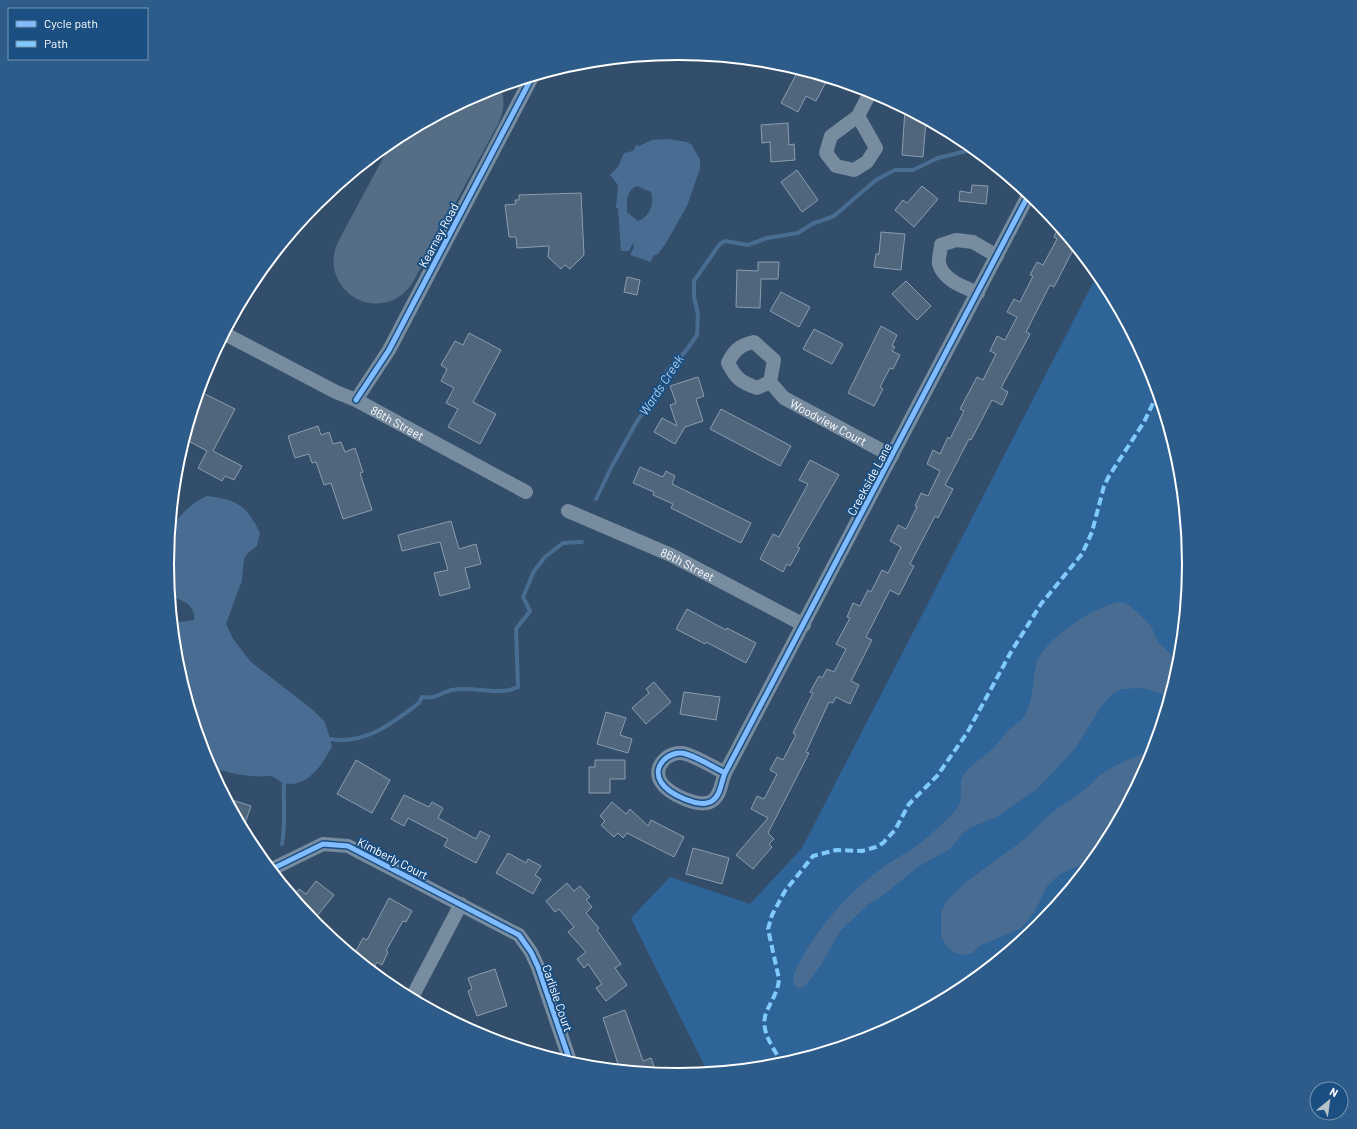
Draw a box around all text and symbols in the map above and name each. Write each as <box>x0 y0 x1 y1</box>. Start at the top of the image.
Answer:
legend <box>8 8 148 60</box>
text: Cycle path <box>44 16 98 30</box>
text: Path <box>44 36 68 50</box>
street label: Kearney Road <box>415 200 461 270</box>
water label: Wards Creek <box>635 351 687 418</box>
street label: Woodview Court <box>788 396 869 448</box>
street label: 86th Street <box>368 402 427 443</box>
street label: Creekside Lane <box>844 440 894 518</box>
street label: 86th Street <box>659 545 717 584</box>
street label: Kimberly Court <box>355 834 431 882</box>
street label: Carlisle Court <box>540 963 576 1033</box>
north arrow <box>1309 1081 1349 1121</box>
text: N <box>1328 1084 1340 1099</box>

